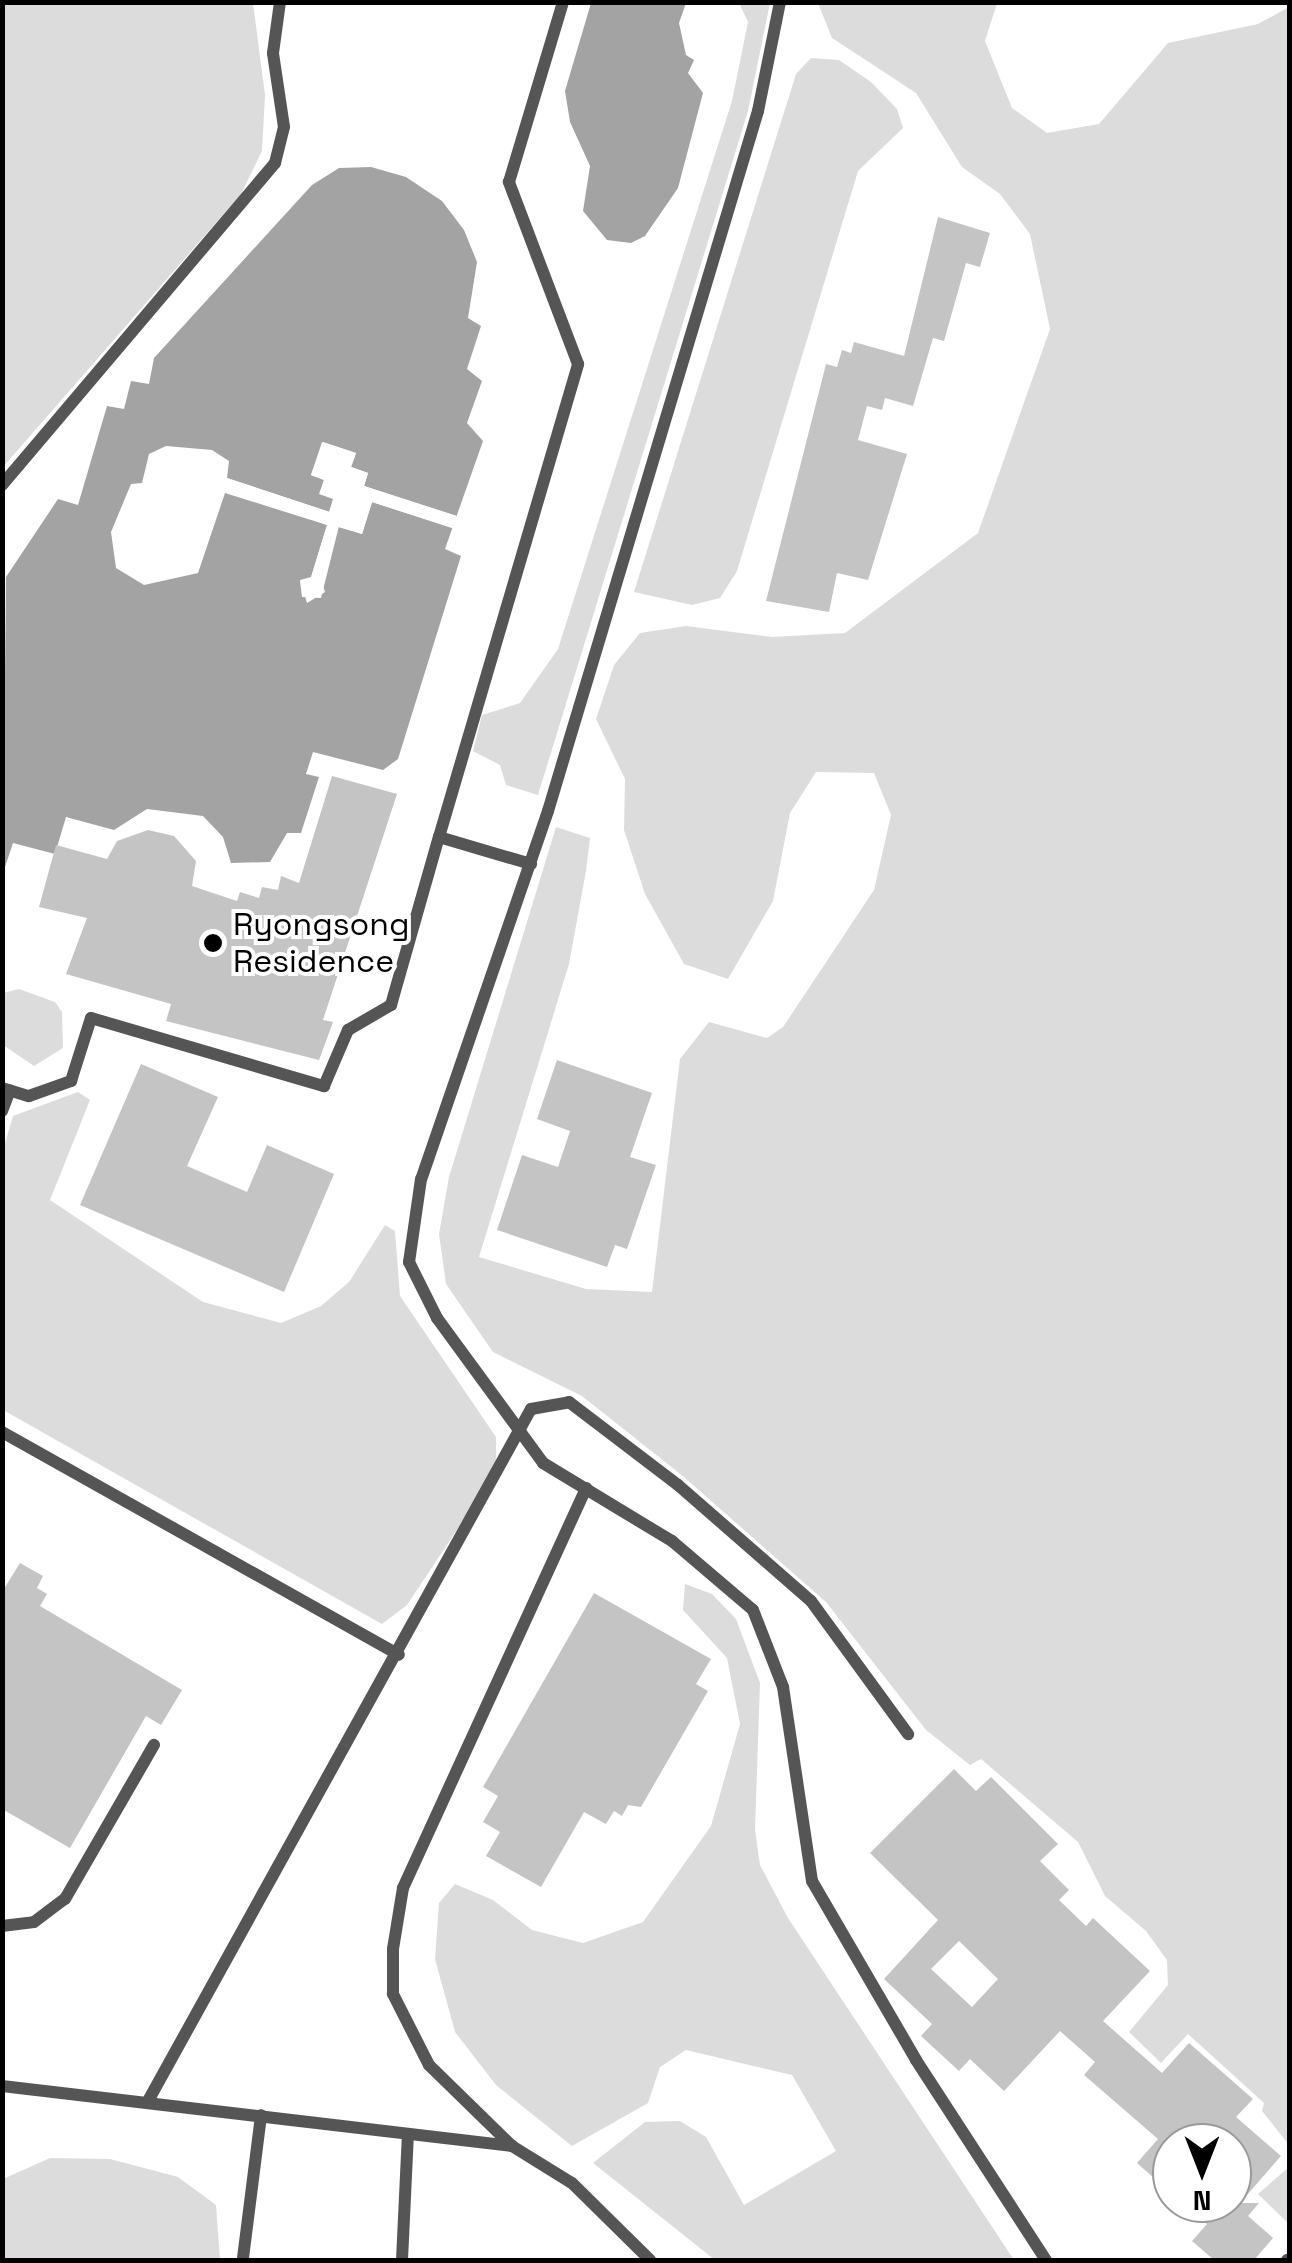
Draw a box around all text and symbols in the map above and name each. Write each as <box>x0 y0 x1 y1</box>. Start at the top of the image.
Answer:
place label: Ryongsong Residence <box>233 906 410 981</box>
marker: Ryongsong Residence <box>202 932 224 954</box>
north arrow <box>1152 2123 1252 2223</box>
text: N <box>1193 2183 1211 2219</box>

